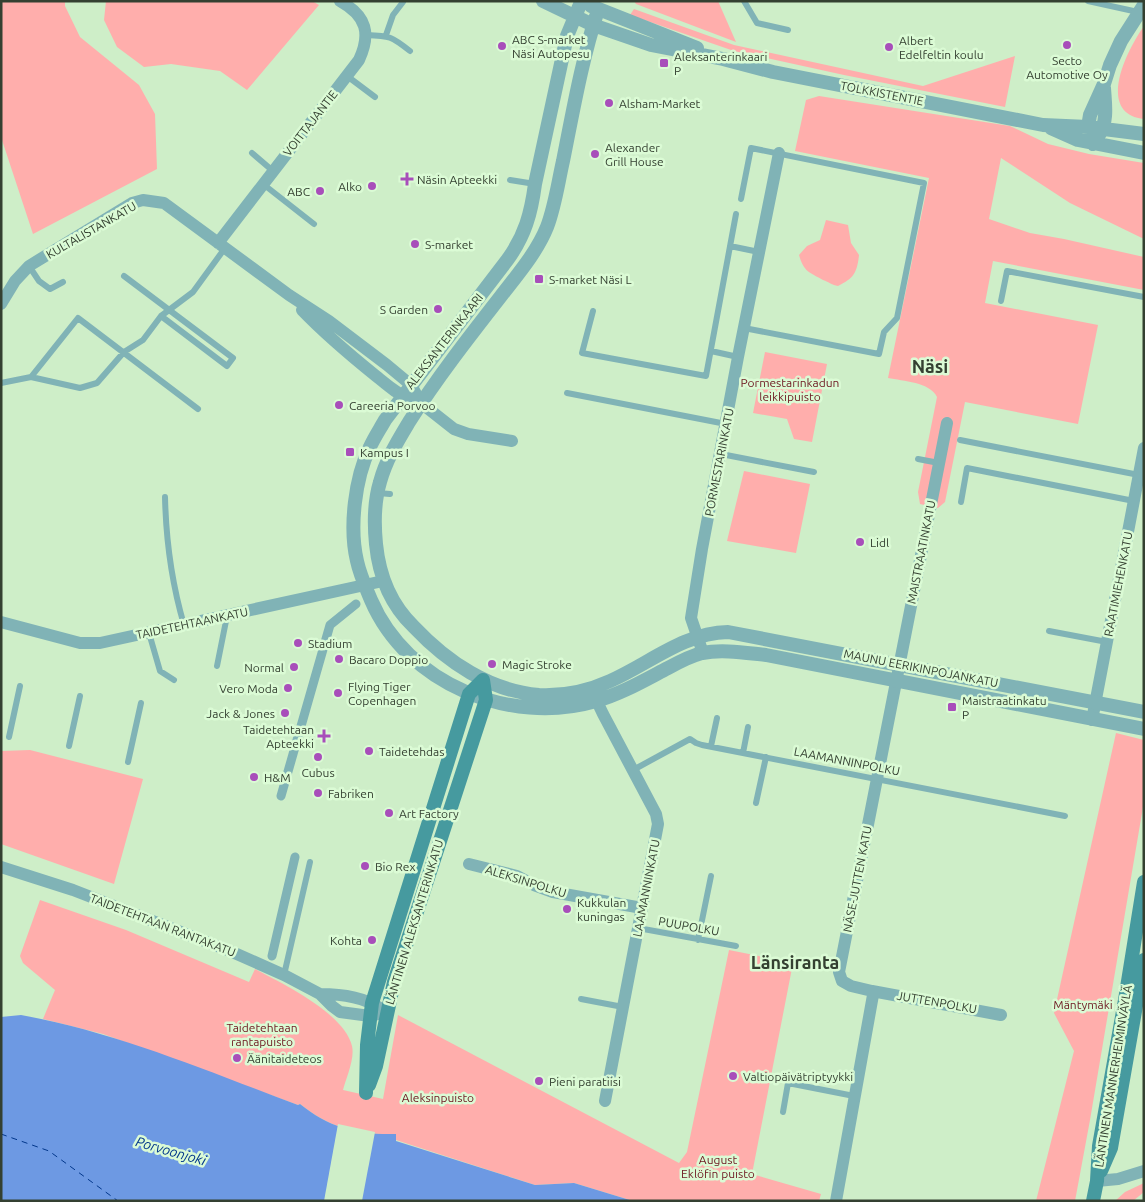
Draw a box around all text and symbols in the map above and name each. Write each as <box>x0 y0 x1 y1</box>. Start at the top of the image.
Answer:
place label: ABC S-market Näsi Autopesu <box>512 33 590 60</box>
place label: Albert Edelfeltin koulu <box>899 34 984 61</box>
marker: Secto Automotive Oy <box>1061 39 1073 51</box>
marker: ABC S-market Näsi Autopesu <box>496 40 508 52</box>
marker: Albert Edelfeltin koulu <box>883 41 895 53</box>
place label: Aleksanterinkaari P <box>674 50 767 77</box>
place label: Secto Automotive Oy <box>1026 54 1108 81</box>
marker: Aleksanterinkaari P <box>658 57 670 69</box>
street label: TOLKKISTENTIE <box>839 79 925 107</box>
street label: VOITTAJANTIE <box>280 87 340 158</box>
marker: Alsham-Market <box>603 97 615 109</box>
place label: Alsham-Market <box>619 97 701 110</box>
place label: Alexander Grill House <box>605 141 664 168</box>
marker: Alexander Grill House <box>589 148 601 160</box>
marker: Näsin Apteekki <box>401 173 413 185</box>
place label: Näsin Apteekki <box>417 173 497 186</box>
place label: Alko <box>338 180 362 193</box>
marker: Alko <box>366 180 378 192</box>
place label: ABC <box>287 185 311 198</box>
marker: ABC <box>314 185 326 197</box>
street label: KULTALISTANKATU <box>44 199 138 261</box>
marker: S-market <box>409 238 421 250</box>
place label: S-market <box>425 238 473 251</box>
marker: S-market Näsi L <box>533 273 545 285</box>
place label: S-market Näsi L <box>549 273 632 286</box>
street label: ALEKSANTERINKAARI <box>403 291 485 391</box>
place label: S Garden <box>380 303 428 316</box>
marker: S Garden <box>432 303 444 315</box>
district label: Näsi <box>912 356 948 376</box>
park label: Pormestarinkadun leikkipuisto <box>741 376 839 403</box>
marker: Careeria Porvoo <box>333 399 345 411</box>
place label: Careeria Porvoo <box>349 399 435 412</box>
street label: PORMESTARINKATU <box>702 407 736 517</box>
marker: Kampus I <box>344 446 356 458</box>
place label: Kampus I <box>360 446 409 459</box>
street label: MAISTRAATINKATU <box>905 499 937 605</box>
street label: RAATIMIEHENKATU <box>1101 530 1135 638</box>
marker: Lidl <box>854 536 866 548</box>
place label: Lidl <box>870 536 889 549</box>
street label: TAIDETEHTAANKATU <box>135 605 249 641</box>
marker: Stadium <box>292 637 304 649</box>
place label: Stadium <box>308 637 352 650</box>
street label: MAUNU EERIKINPOJANKATU <box>843 647 999 689</box>
marker: Bacaro Doppio <box>333 653 345 665</box>
place label: Bacaro Doppio <box>349 653 428 666</box>
marker: Magic Stroke <box>486 658 498 670</box>
place label: Magic Stroke <box>502 658 572 671</box>
place label: Normal <box>244 661 284 674</box>
marker: Normal <box>288 661 300 673</box>
place label: Flying Tiger Copenhagen <box>348 680 416 707</box>
place label: Vero Moda <box>219 682 278 695</box>
marker: Vero Moda <box>282 682 294 694</box>
marker: Flying Tiger Copenhagen <box>332 687 344 699</box>
place label: Maistraatinkatu P <box>962 694 1047 721</box>
marker: Maistraatinkatu P <box>946 701 958 713</box>
place label: Jack & Jones <box>206 707 275 720</box>
marker: Jack & Jones <box>279 707 291 719</box>
place label: Taidetehtaan Apteekki <box>243 723 314 750</box>
marker: Taidetehtaan Apteekki <box>318 730 330 742</box>
street label: LAAMANNINPOLKU <box>793 744 901 778</box>
marker: Taidetehdas <box>363 745 375 757</box>
place label: Taidetehdas <box>379 745 445 758</box>
marker: Cubus <box>312 751 324 763</box>
place label: Cubus <box>301 766 335 779</box>
marker: H&M <box>248 771 260 783</box>
place label: H&M <box>264 771 291 784</box>
marker: Fabriken <box>312 787 324 799</box>
place label: Fabriken <box>328 787 374 800</box>
marker: Art Factory <box>383 807 395 819</box>
place label: Art Factory <box>399 807 459 820</box>
street label: NÄSE-JUTTEN KATU <box>840 825 874 933</box>
street label: LÄNTINEN ALEKSANTERINKATU <box>383 838 445 1006</box>
street label: LAAMANNINKATU <box>630 838 662 938</box>
marker: Bio Rex <box>359 860 371 872</box>
place label: Bio Rex <box>375 860 415 873</box>
street label: ALEKSINPOLKU <box>484 863 568 899</box>
street label: TAIDETEHTAAN RANTAKATU <box>88 891 238 959</box>
place label: Kukkulan kuningas <box>577 896 626 923</box>
marker: Kukkulan kuningas <box>561 903 573 915</box>
street label: PUUPOLKU <box>658 914 720 938</box>
place label: Kohta <box>330 934 362 947</box>
marker: Kohta <box>366 934 378 946</box>
district label: Länsiranta <box>751 952 839 972</box>
street label: LÄNTINEN MANNERHEIMINVÄYLÄ <box>1092 984 1134 1168</box>
street label: JUTTENPOLKU <box>896 989 978 1015</box>
park label: Mäntymäki <box>1053 998 1113 1011</box>
park label: Taidetehtaan rantapuisto <box>227 1021 297 1048</box>
marker: Äänitaideteos <box>231 1052 243 1064</box>
place label: Äänitaideteos <box>247 1052 322 1065</box>
marker: Valtiopäivätriptyykki <box>727 1070 739 1082</box>
place label: Valtiopäivätriptyykki <box>743 1070 853 1083</box>
marker: Pieni paratiisi <box>533 1075 545 1087</box>
place label: Pieni paratiisi <box>549 1075 621 1088</box>
park label: Aleksinpuisto <box>402 1091 474 1104</box>
water label: Porvoonjoki <box>134 1133 209 1169</box>
park label: August Eklöfin puisto <box>681 1153 755 1180</box>

